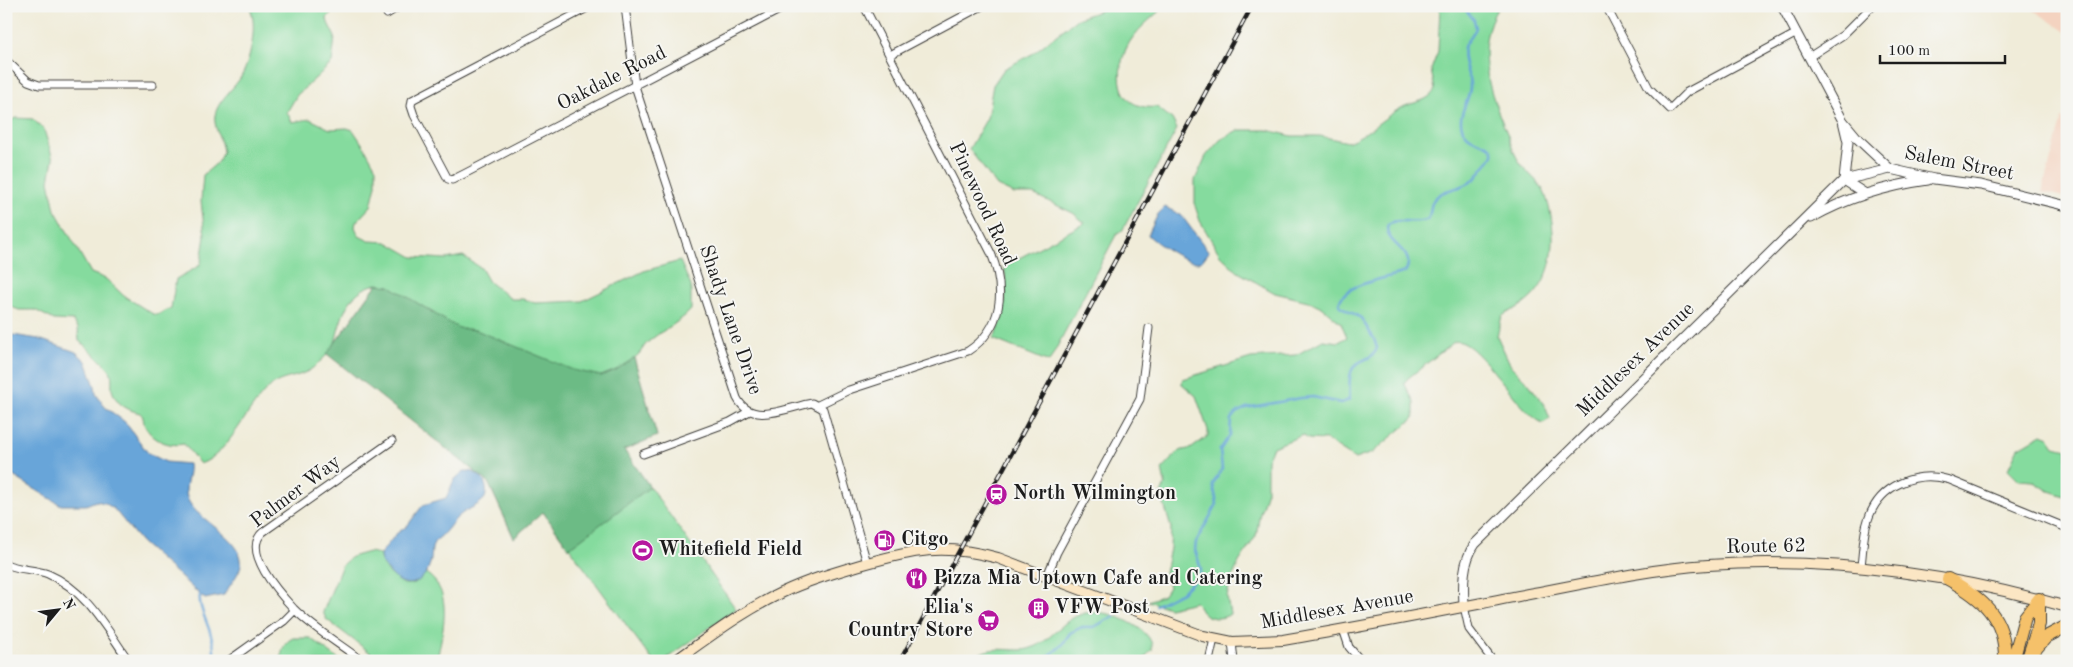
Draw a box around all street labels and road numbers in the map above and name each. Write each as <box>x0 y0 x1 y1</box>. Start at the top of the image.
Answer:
street label: Oakdale Road <box>554 43 670 115</box>
street label: Pinewood Road <box>945 139 1019 269</box>
street label: Salem Street <box>1902 144 2016 184</box>
street label: Shady Lane Drive <box>695 243 765 397</box>
street label: Middlesex Avenue <box>1573 299 1699 421</box>
street label: Palmer Way <box>247 452 345 532</box>
street label: Route 62 <box>1726 536 1806 558</box>
street label: Middlesex Avenue <box>1259 587 1415 633</box>

